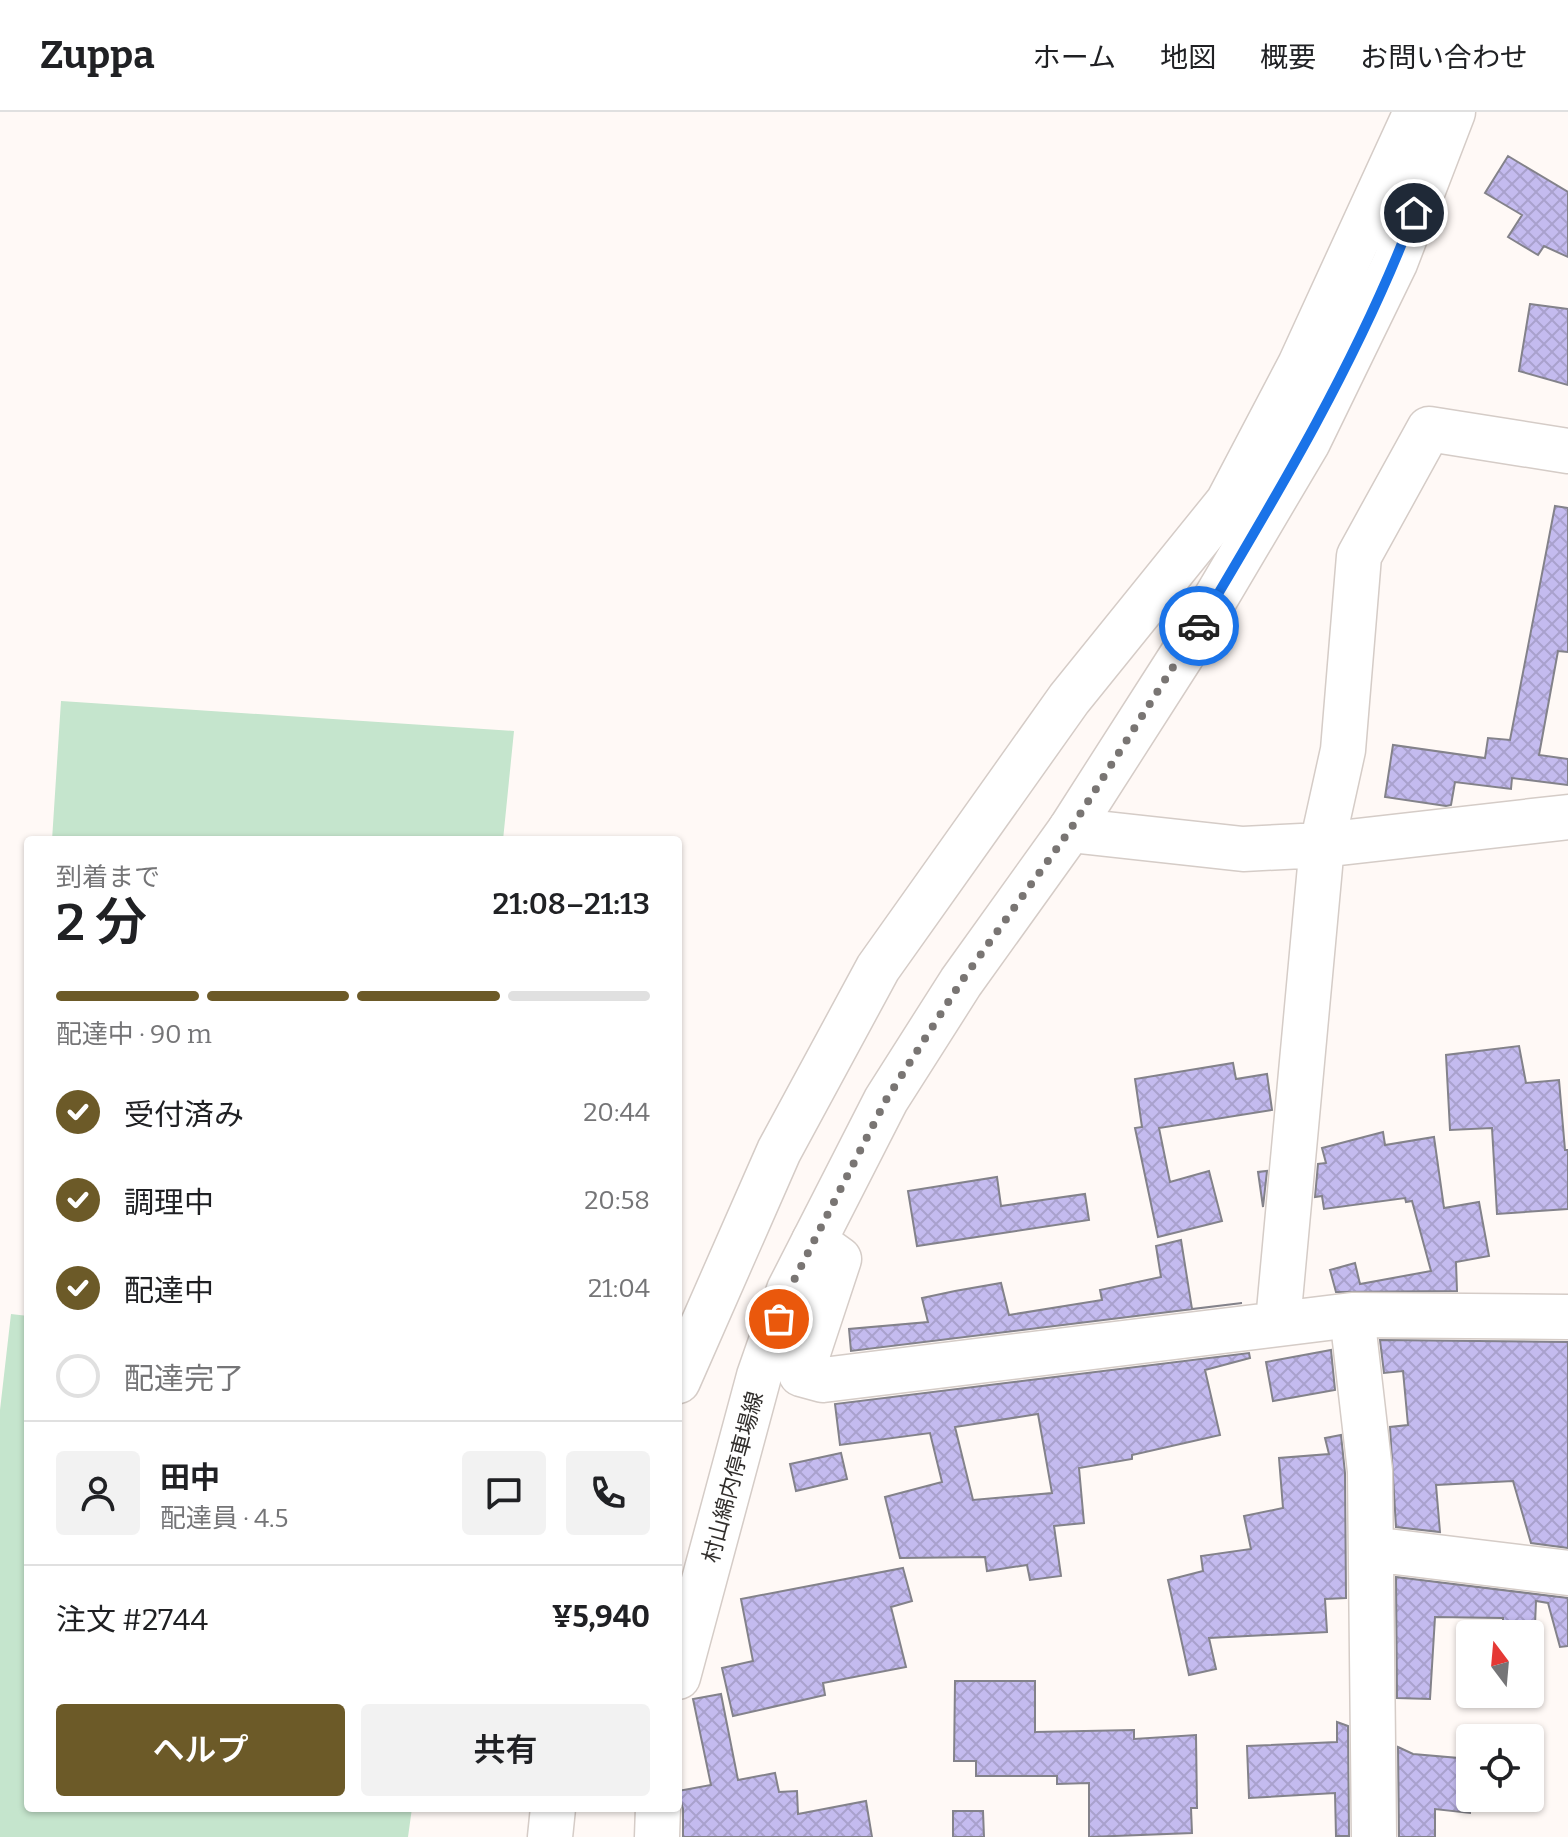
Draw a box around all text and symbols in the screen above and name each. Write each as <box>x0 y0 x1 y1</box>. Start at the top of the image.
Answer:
text: Zuppa <box>40 32 155 78</box>
text: ホーム <box>1033 41 1116 74</box>
text: 地図 <box>1160 41 1216 74</box>
text: 概要 <box>1260 41 1316 74</box>
text: お問い合わせ <box>1360 41 1528 74</box>
pin <box>1380 179 1448 247</box>
icon: home <box>1392 191 1436 235</box>
courier <box>1159 586 1239 666</box>
icon: car <box>1177 604 1221 648</box>
text: 到着まで <box>56 862 160 893</box>
text: 21:08–21:13 <box>493 886 650 922</box>
text: 2 分 <box>56 891 147 954</box>
text: 配達中 · 90 m <box>56 1019 212 1050</box>
icon: check <box>56 1090 100 1134</box>
text: 受付済み <box>124 1097 244 1133</box>
text: 20:44 <box>583 1097 650 1128</box>
icon: check <box>56 1178 100 1222</box>
text: 調理中 <box>124 1185 214 1221</box>
text: 20:58 <box>584 1185 650 1216</box>
icon: check <box>56 1266 100 1310</box>
text: 配達中 <box>124 1273 214 1309</box>
text: 21:04 <box>588 1273 650 1304</box>
pin <box>745 1285 813 1353</box>
icon: bag <box>757 1297 801 1341</box>
text: 配達完了 <box>124 1361 244 1397</box>
street label: 村山綿内停車場線 <box>697 1388 769 1566</box>
button: person <box>56 1451 140 1535</box>
button: chat <box>462 1451 546 1535</box>
button: phone <box>566 1451 650 1535</box>
text: 田中 <box>160 1460 220 1496</box>
text: 配達員 · 4.5 <box>160 1503 288 1534</box>
text: ¥5,940 <box>552 1599 650 1635</box>
text: 注文 #2744 <box>56 1602 208 1638</box>
north arrow <box>1456 1620 1544 1708</box>
map controls <box>1456 1620 1544 1812</box>
button: ヘルプ <box>56 1704 345 1796</box>
button: 共有 <box>361 1704 650 1796</box>
button: locate <box>1456 1724 1544 1812</box>

